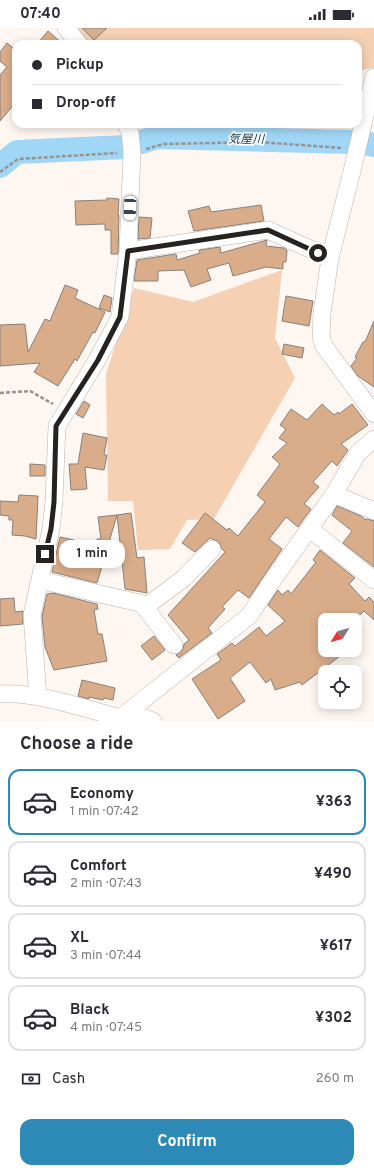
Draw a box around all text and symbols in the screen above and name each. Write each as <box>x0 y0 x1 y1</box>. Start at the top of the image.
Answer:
text: 07:40 <box>20 5 61 24</box>
text: Pickup <box>56 56 104 75</box>
text: Drop-off <box>56 94 116 113</box>
water label: 気屋川 <box>228 132 266 148</box>
car <box>124 196 136 220</box>
route start <box>309 244 327 262</box>
callout: 1 min <box>59 540 125 568</box>
route end <box>36 545 54 563</box>
text: 1 min <box>76 546 108 562</box>
north arrow <box>318 613 362 657</box>
map controls <box>318 613 362 709</box>
button: locate <box>318 665 362 709</box>
text: Choose a ride <box>20 733 133 756</box>
icon: car <box>22 784 58 820</box>
text: Economy <box>70 785 134 804</box>
text: ¥363 <box>316 793 352 812</box>
text: 1 min · 07:42 <box>70 804 139 820</box>
icon: car <box>22 856 58 892</box>
text: Comfort <box>70 857 127 876</box>
text: ¥490 <box>314 865 352 884</box>
text: 2 min · 07:43 <box>70 876 142 892</box>
icon: car <box>22 928 58 964</box>
text: XL <box>70 929 88 948</box>
text: ¥617 <box>320 937 352 956</box>
text: 3 min · 07:44 <box>70 948 142 964</box>
icon: car <box>22 1000 58 1036</box>
text: Black <box>70 1001 110 1020</box>
text: ¥302 <box>315 1009 352 1028</box>
text: 4 min · 07:45 <box>70 1020 142 1036</box>
icon: cash <box>20 1068 42 1090</box>
text: Cash <box>52 1070 85 1089</box>
text: 260 m <box>316 1071 354 1087</box>
button: Confirm <box>20 1119 354 1165</box>

